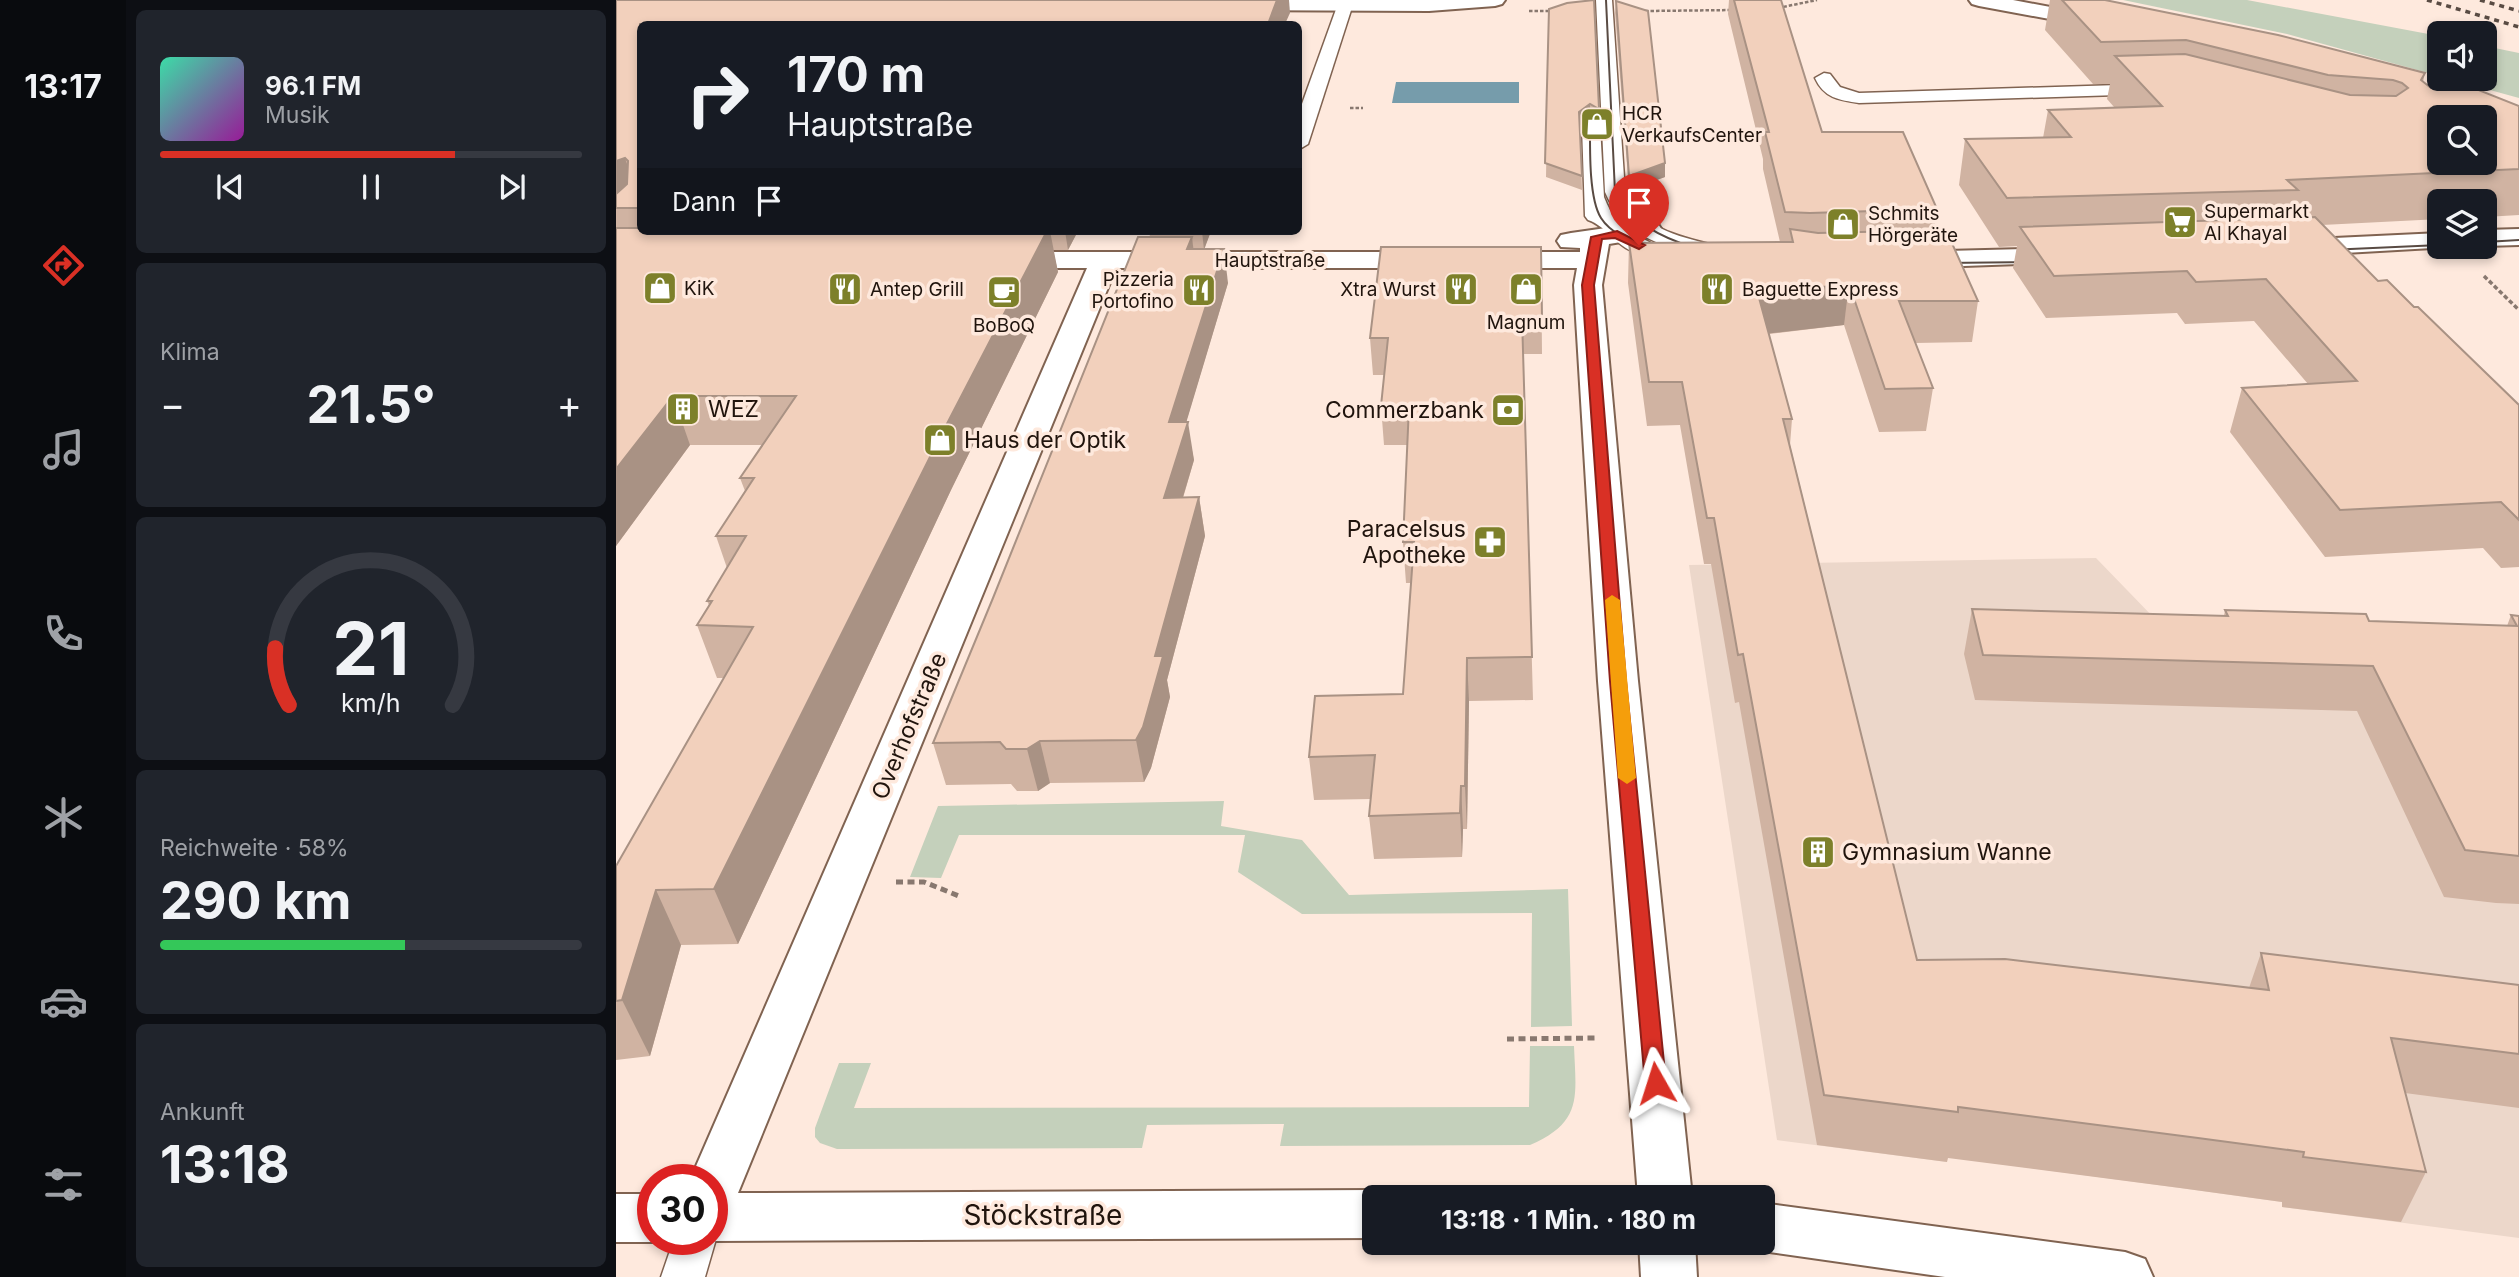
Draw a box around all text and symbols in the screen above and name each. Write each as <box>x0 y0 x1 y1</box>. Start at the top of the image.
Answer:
map controls <box>2427 21 2497 259</box>
button: sound <box>2427 21 2497 91</box>
text: 170 m <box>787 45 925 104</box>
icon: right <box>672 49 763 140</box>
text: 13:17 <box>24 67 102 106</box>
text: 96.1 FM <box>265 70 361 101</box>
text: Musik <box>265 101 330 129</box>
place label: HCR VerkaufsCenter <box>1622 102 1762 147</box>
text: Hauptstraße <box>787 105 973 144</box>
shop icon: HCR VerkaufsCenter <box>1578 105 1616 143</box>
button: search <box>2427 105 2497 175</box>
icon: previous <box>211 168 249 206</box>
icon: pause <box>352 168 390 206</box>
icon: next <box>493 168 531 206</box>
pin <box>1609 173 1669 245</box>
icon: arrive <box>750 182 788 220</box>
icon: arrive <box>1620 184 1658 222</box>
text: Dann <box>672 186 736 217</box>
button: layers <box>2427 189 2497 259</box>
place label: Supermarkt Al Khayal <box>2204 200 2309 245</box>
place label: Schmits Hörgeräte <box>1868 202 1958 247</box>
supermarket icon: Supermarkt Al Khayal <box>2161 203 2199 241</box>
shop icon: Schmits Hörgeräte <box>1824 205 1862 243</box>
icon: directions <box>39 241 88 290</box>
street label: Hauptstraße <box>1215 249 1325 272</box>
place label: Pizzeria Portofino <box>1091 268 1174 313</box>
shop icon: KiK <box>641 269 679 307</box>
restaurant icon: Antep Grill <box>826 270 864 308</box>
restaurant icon: Xtra Wurst <box>1442 270 1480 308</box>
shop icon: Magnum <box>1507 270 1545 308</box>
restaurant icon: Baguette Express <box>1698 270 1736 308</box>
restaurant icon: Pizzeria Portofino <box>1180 271 1218 309</box>
cafe icon: BoBoQ <box>985 273 1023 311</box>
place label: KiK <box>684 277 715 300</box>
place label: Antep Grill <box>870 278 964 301</box>
place label: Xtra Wurst <box>1340 278 1436 301</box>
place label: Baguette Express <box>1742 278 1899 301</box>
place label: Magnum <box>1487 311 1565 334</box>
place label: BoBoQ <box>973 314 1035 337</box>
text: Klima <box>160 338 220 366</box>
text: 21.5° <box>306 373 436 436</box>
text: − <box>160 381 185 427</box>
text: + <box>557 381 582 427</box>
building icon: WEZ <box>664 390 702 428</box>
bank icon: Commerzbank <box>1489 391 1527 429</box>
place label: WEZ <box>708 395 759 423</box>
place label: Commerzbank <box>1325 396 1484 424</box>
shop icon: Haus der Optik <box>921 421 959 459</box>
icon: music <box>39 425 88 474</box>
place label: Haus der Optik <box>964 426 1127 454</box>
place label: Paracelsus Apotheke <box>1347 515 1466 569</box>
pharmacy icon: Paracelsus Apotheke <box>1471 523 1509 561</box>
text: 21 <box>332 604 410 693</box>
icon: phone <box>39 609 88 658</box>
street label: Overhofstraße <box>865 648 953 804</box>
text: km/h <box>341 687 401 717</box>
icon: climate <box>39 793 88 842</box>
building icon: Gymnasium Wanne <box>1799 833 1837 871</box>
text: Reichweite · 58% <box>160 834 349 862</box>
place label: Gymnasium Wanne <box>1842 838 2052 866</box>
text: 290 km <box>160 869 352 932</box>
icon: car <box>39 977 88 1026</box>
position arrow <box>1619 1046 1693 1120</box>
text: Ankunft <box>160 1098 245 1126</box>
text: 13:18 <box>160 1133 290 1196</box>
icon: filters <box>39 1160 88 1209</box>
speed limit sign: 30 <box>637 1164 728 1255</box>
street label: Stöckstraße <box>964 1198 1122 1232</box>
text: 13:18 · 1 Min. · 180 m <box>1441 1204 1696 1235</box>

